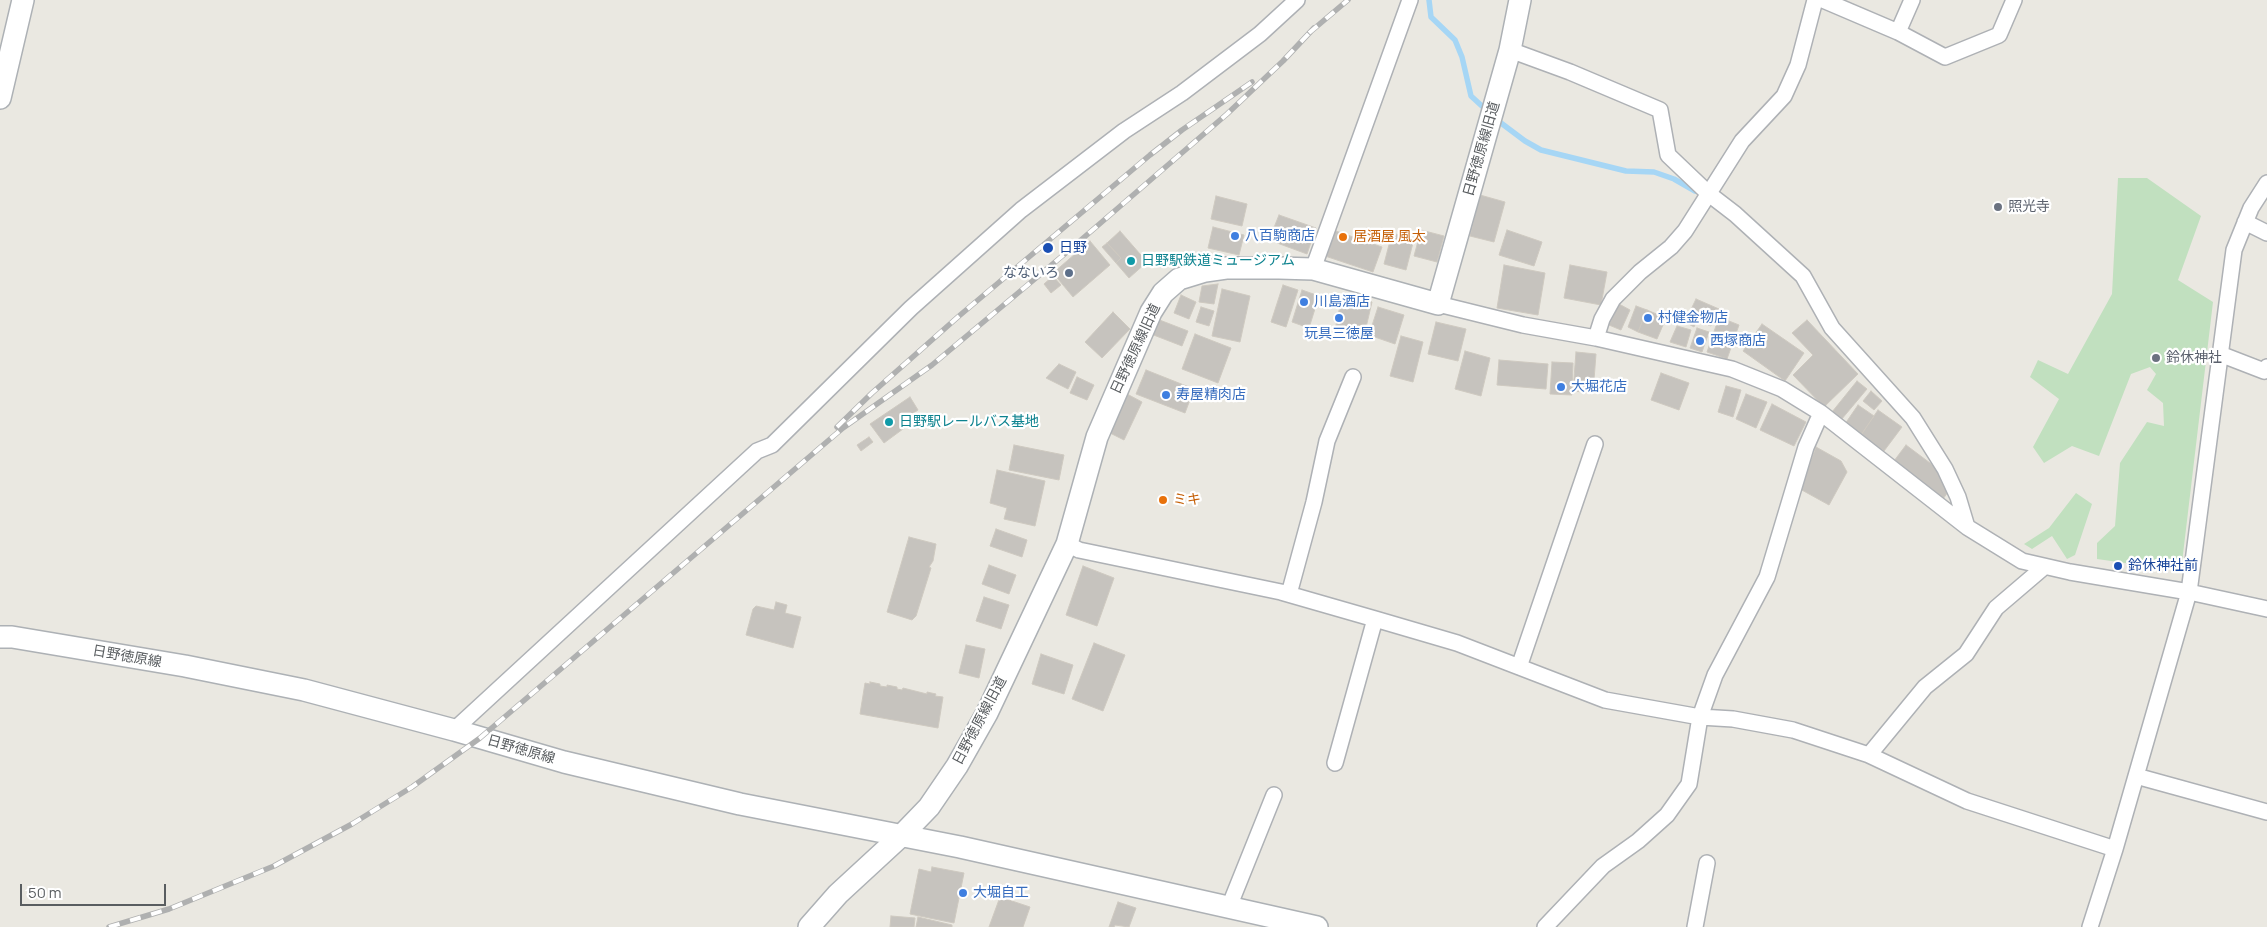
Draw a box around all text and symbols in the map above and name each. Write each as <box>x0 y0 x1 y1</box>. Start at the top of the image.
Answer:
street label: 日野徳原線旧道 <box>1460 100 1504 198</box>
place label: 照光寺 <box>2008 199 2050 215</box>
marker: 照光寺 <box>1992 201 2004 213</box>
place label: 八百駒商店 <box>1245 228 1315 244</box>
place label: 居酒屋 風太 <box>1353 229 1426 245</box>
marker: 八百駒商店 <box>1229 230 1241 242</box>
marker: 居酒屋 風太 <box>1337 231 1349 243</box>
place label: 日野 <box>1059 240 1087 256</box>
marker: 日野 <box>1041 241 1055 255</box>
place label: 日野駅鉄道ミュージアム <box>1141 253 1295 269</box>
marker: 日野駅鉄道ミュージアム <box>1125 255 1137 267</box>
place label: なないろ <box>1003 265 1059 281</box>
marker: なないろ <box>1063 267 1075 279</box>
place label: 川島酒店 <box>1314 294 1370 310</box>
marker: 川島酒店 <box>1298 296 1310 308</box>
street label: 日野徳原線旧道 <box>1108 301 1164 397</box>
place label: 村健金物店 <box>1658 310 1728 326</box>
marker: 玩具三徳屋 <box>1333 312 1345 324</box>
marker: 村健金物店 <box>1642 312 1654 324</box>
place label: 玩具三徳屋 <box>1304 326 1374 342</box>
place label: 西塚商店 <box>1710 333 1766 349</box>
marker: 西塚商店 <box>1694 335 1706 347</box>
place label: 鈴休神社 <box>2166 350 2222 366</box>
marker: 鈴休神社 <box>2150 352 2162 364</box>
place label: 大堀花店 <box>1571 379 1627 395</box>
marker: 大堀花店 <box>1555 381 1567 393</box>
place label: 寿屋精肉店 <box>1176 387 1246 403</box>
marker: 寿屋精肉店 <box>1160 389 1172 401</box>
place label: 日野駅レールバス基地 <box>899 414 1039 430</box>
marker: 日野駅レールバス基地 <box>883 416 895 428</box>
place label: ミキ <box>1173 492 1201 508</box>
marker: ミキ <box>1157 494 1169 506</box>
place label: 鈴休神社前 <box>2128 558 2198 574</box>
marker: 鈴休神社前 <box>2112 560 2124 572</box>
street label: 日野徳原線 <box>91 643 163 671</box>
street label: 日野徳原線旧道 <box>950 674 1010 768</box>
street label: 日野徳原線 <box>485 732 557 768</box>
scale bar <box>22 874 169 906</box>
text: 50 m <box>28 882 62 903</box>
place label: 大堀自工 <box>973 885 1029 901</box>
marker: 大堀自工 <box>957 887 969 899</box>

